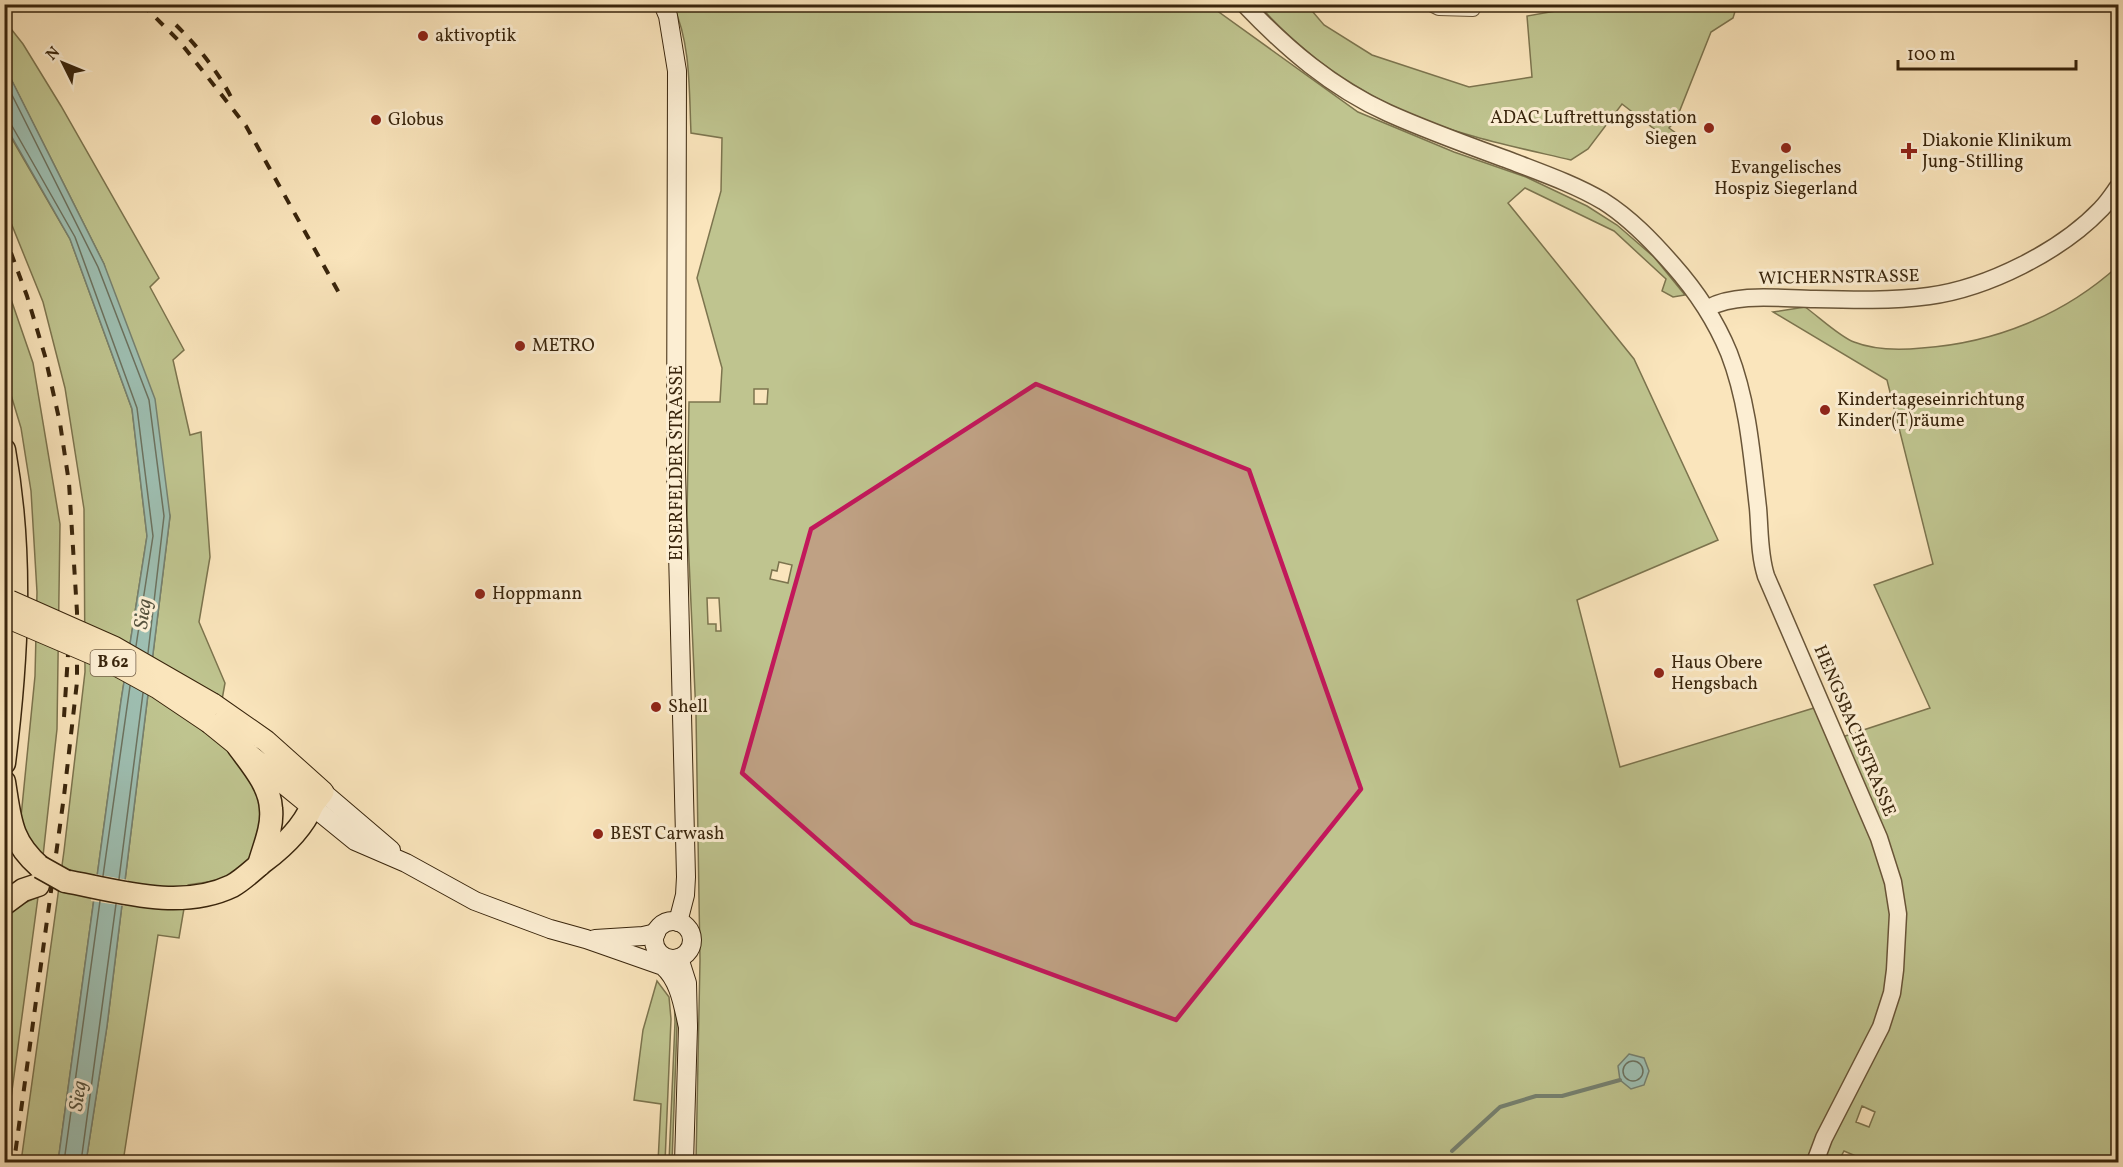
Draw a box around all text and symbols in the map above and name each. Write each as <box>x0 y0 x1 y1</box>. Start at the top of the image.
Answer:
place label: aktivoptik <box>435 24 516 49</box>
marker: aktivoptik <box>416 29 430 43</box>
north arrow <box>33 33 93 93</box>
scale bar <box>1898 33 2076 71</box>
text: N <box>41 42 66 66</box>
text: 100 m <box>1907 43 1956 68</box>
place label: ADAC Luftrettungsstation Siegen <box>1490 106 1697 152</box>
place label: Globus <box>388 108 444 133</box>
marker: Globus <box>369 113 383 127</box>
marker: ADAC Luftrettungsstation Siegen <box>1702 121 1716 135</box>
place label: Diakonie Klinikum Jung-Stilling <box>1922 129 2072 175</box>
marker: Evangelisches Hospiz Siegerland <box>1779 141 1793 155</box>
marker: Diakonie Klinikum Jung-Stilling <box>1900 142 1918 160</box>
place label: Evangelisches Hospiz Siegerland <box>1714 156 1858 202</box>
street label: WICHERNSTRASSE <box>1758 264 1920 292</box>
place label: METRO <box>532 334 595 359</box>
marker: METRO <box>513 339 527 353</box>
street label: EISERFELDER STRASSE <box>665 365 690 561</box>
place label: Kindertageseinrichtung Kinder(T)räume <box>1837 388 2025 434</box>
marker: Kindertageseinrichtung Kinder(T)räume <box>1818 403 1832 417</box>
place label: Hoppmann <box>492 582 582 607</box>
marker: Hoppmann <box>473 587 487 601</box>
water label: Sieg <box>128 597 160 631</box>
street label: HENGSBACHSTRASSE <box>1807 641 1902 821</box>
road number: B 62 <box>90 650 136 676</box>
place label: Haus Obere Hengsbach <box>1671 651 1763 697</box>
marker: Haus Obere Hengsbach <box>1652 666 1666 680</box>
place label: Shell <box>668 695 708 720</box>
marker: Shell <box>649 700 663 714</box>
place label: BEST Carwash <box>610 822 725 847</box>
marker: BEST Carwash <box>591 827 605 841</box>
water label: Sieg <box>63 1079 95 1113</box>

